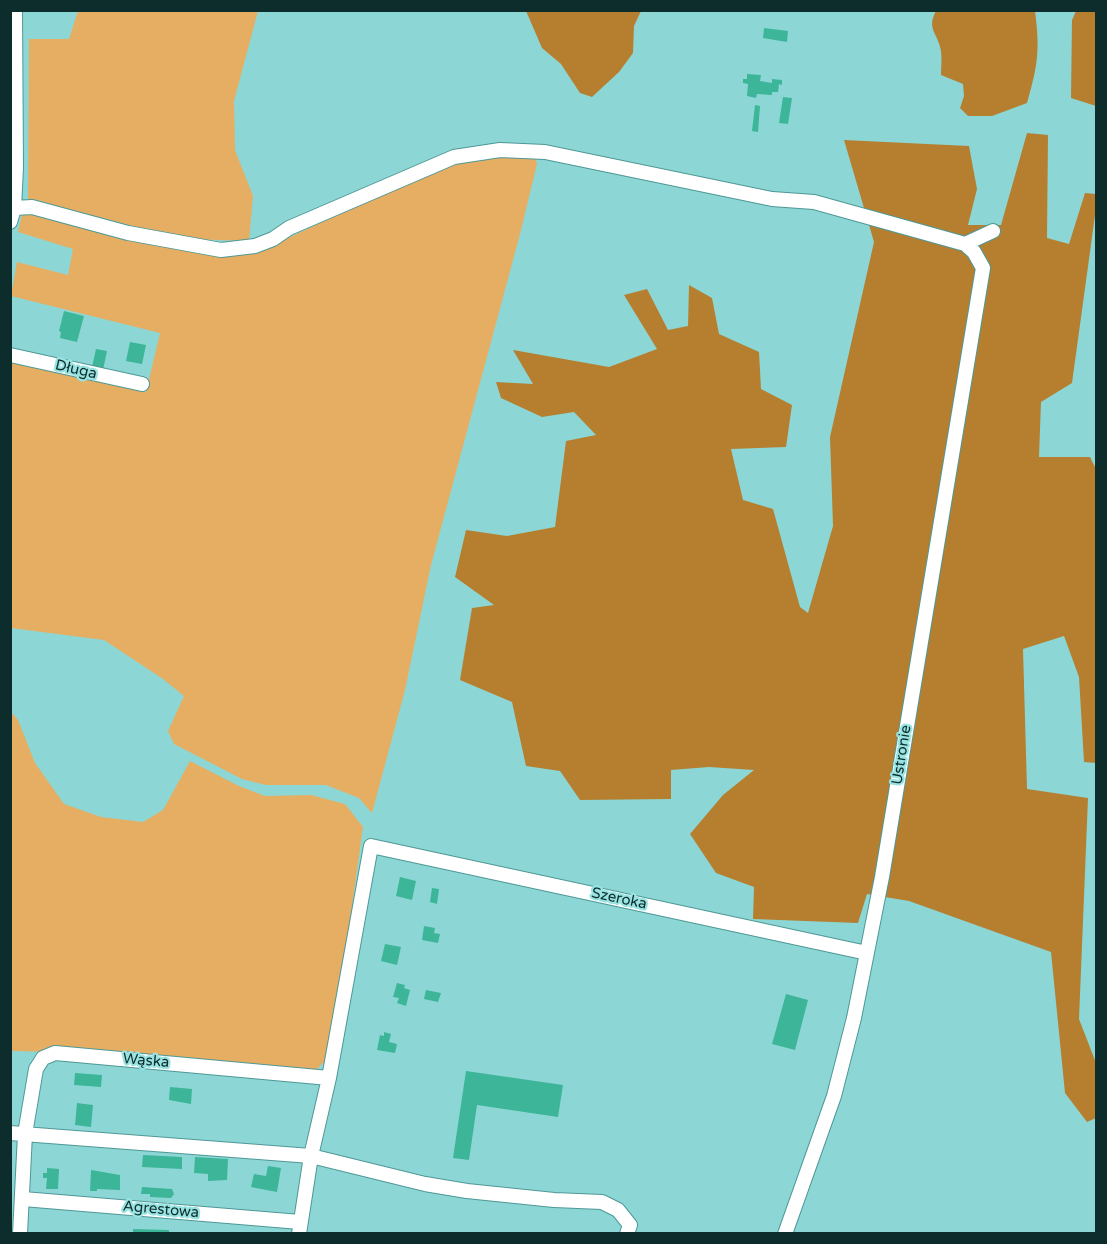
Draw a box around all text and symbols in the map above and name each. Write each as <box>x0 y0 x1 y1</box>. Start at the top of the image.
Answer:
street label: Długa <box>53 356 99 384</box>
street label: Ustronie <box>888 724 916 786</box>
street label: Szeroka <box>590 884 648 914</box>
street label: Wąska <box>122 1050 170 1072</box>
street label: Agrestowa <box>122 1198 200 1222</box>

